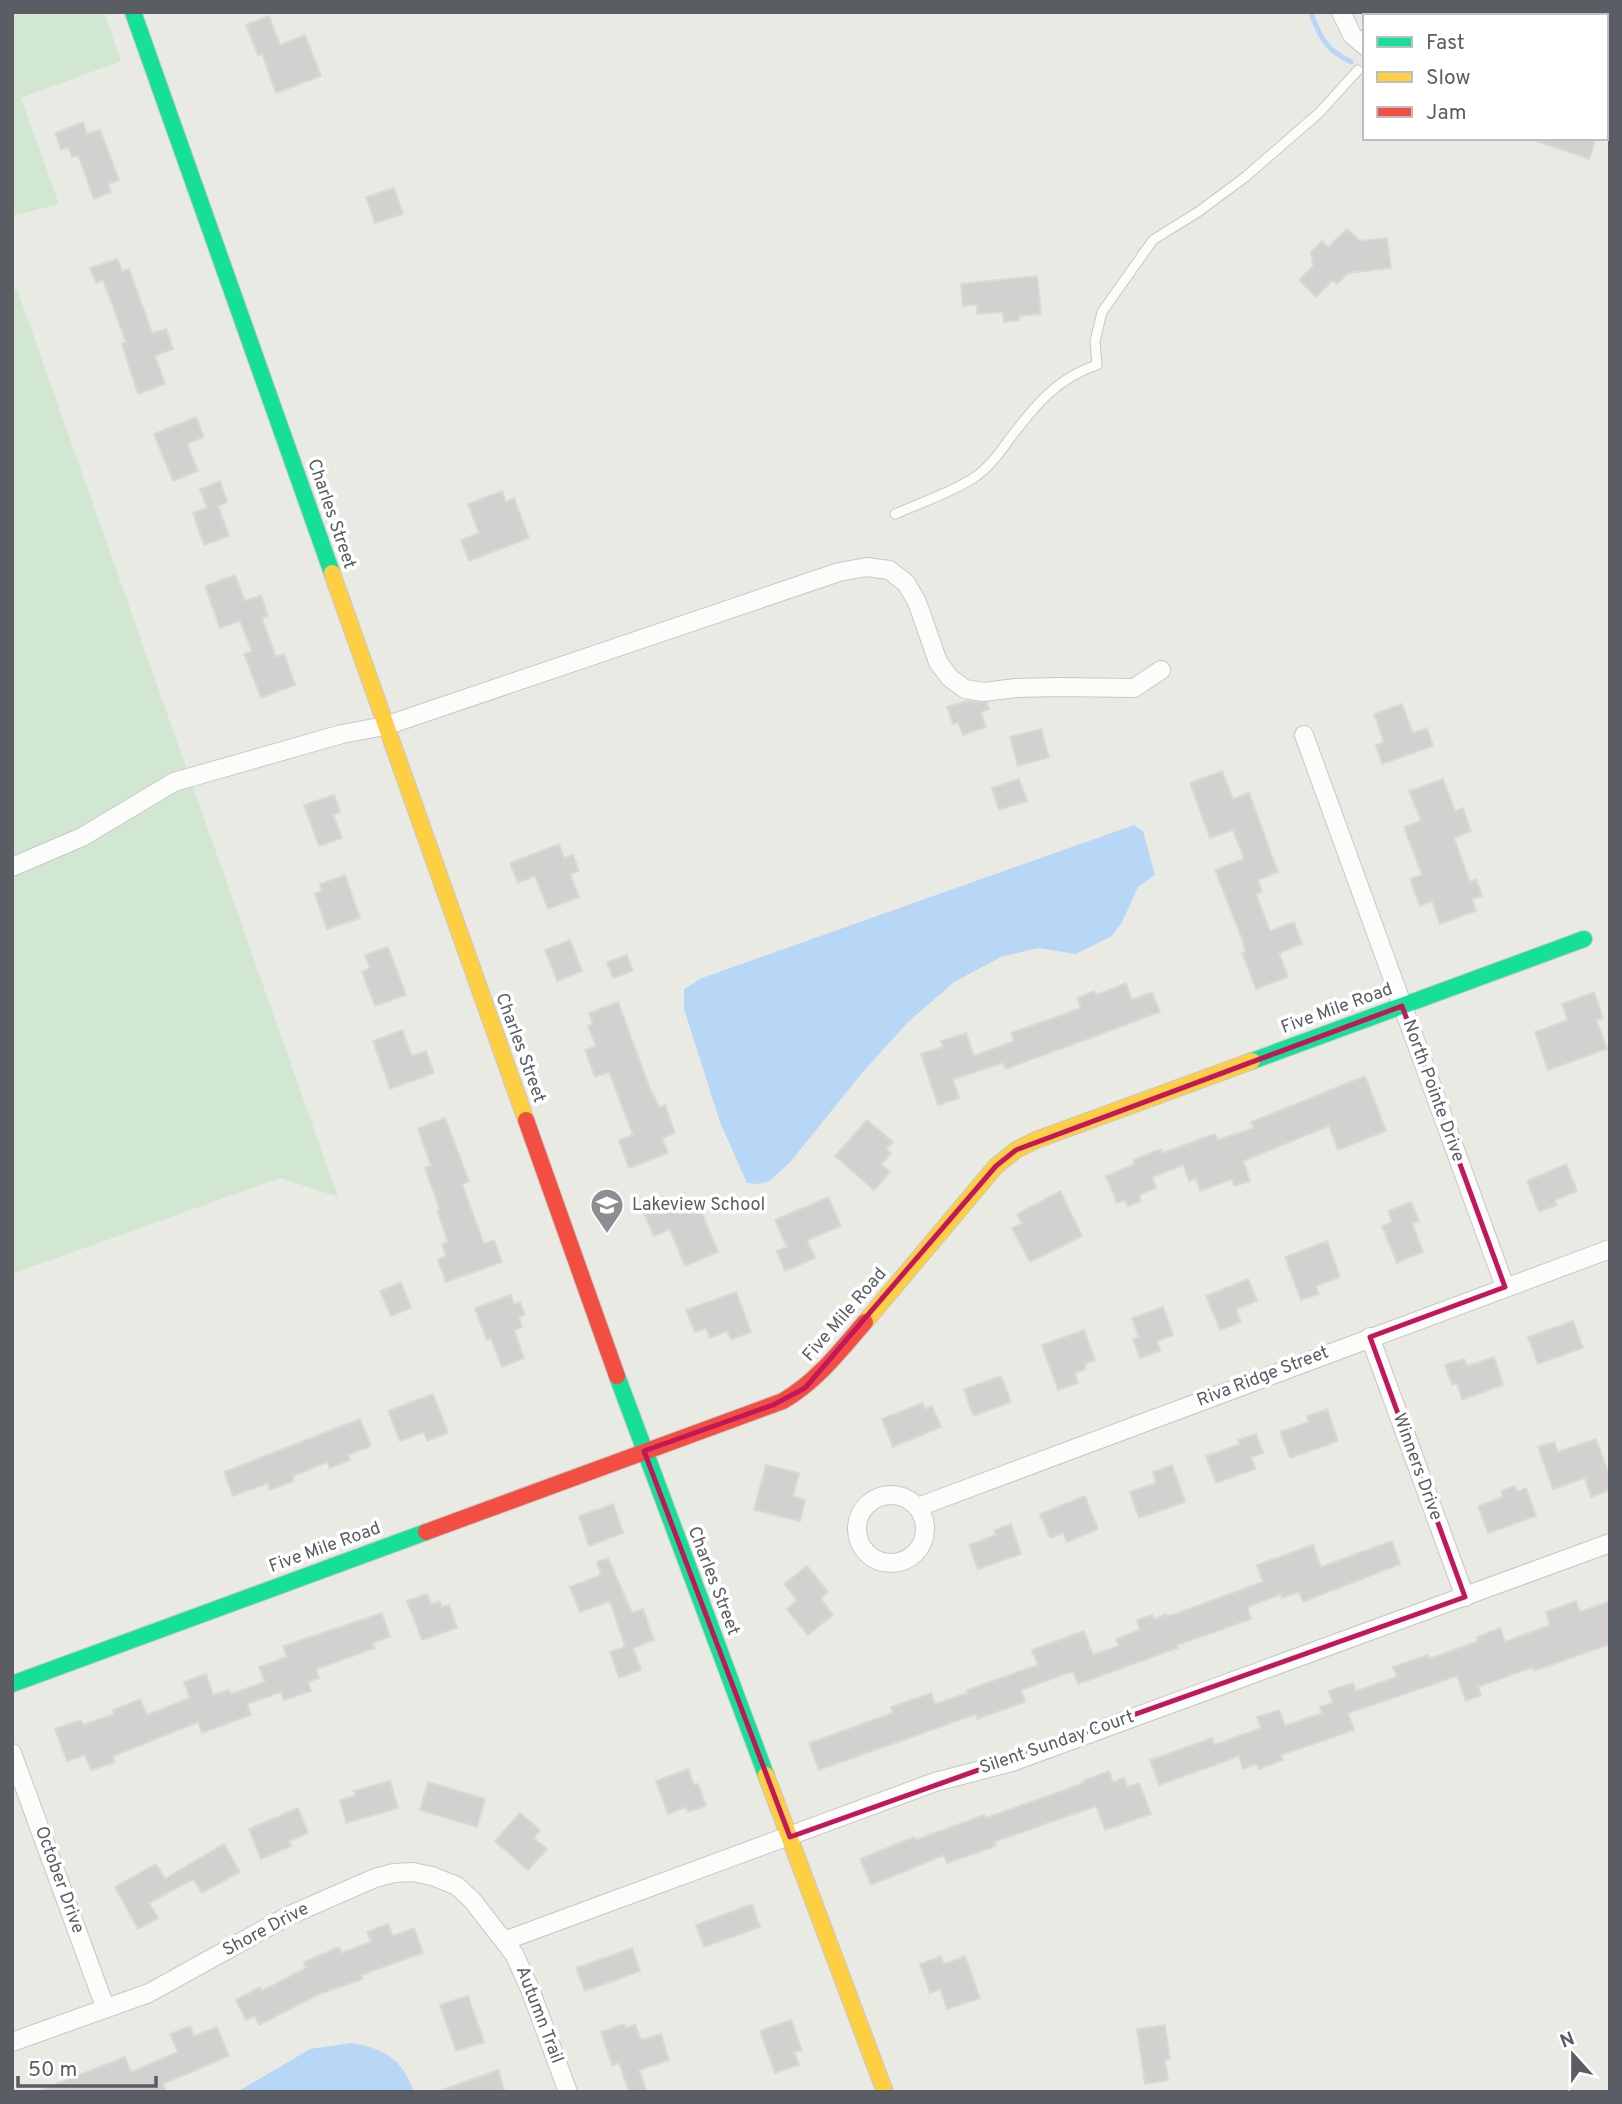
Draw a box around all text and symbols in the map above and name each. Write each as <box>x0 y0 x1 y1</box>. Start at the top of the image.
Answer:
legend <box>1363 14 1608 140</box>
text: Fast <box>1426 30 1465 57</box>
text: Slow <box>1426 65 1471 92</box>
text: Jam <box>1426 100 1467 127</box>
street label: Charles Street <box>301 456 361 572</box>
street label: Five Mile Road <box>1278 978 1396 1040</box>
street label: Charles Street <box>490 990 550 1106</box>
street label: North Pointe Drive <box>1397 1017 1469 1165</box>
school or university icon: Lakeview School <box>588 1186 626 1235</box>
place label: Lakeview School <box>632 1194 765 1217</box>
street label: Five Mile Road <box>798 1263 892 1367</box>
street label: Riva Ridge Street <box>1194 1341 1332 1413</box>
street label: Winners Drive <box>1387 1410 1447 1524</box>
street label: Five Mile Road <box>266 1517 384 1579</box>
street label: Charles Street <box>682 1523 744 1639</box>
street label: Silent Sunday Court <box>977 1706 1137 1780</box>
street label: October Drive <box>29 1823 89 1937</box>
street label: Shore Drive <box>219 1898 313 1962</box>
street label: Autumn Trail <box>510 1963 568 2067</box>
north arrow <box>1538 2020 1608 2090</box>
text: N <box>1557 2027 1578 2055</box>
scale bar <box>18 2044 156 2088</box>
text: 50 m <box>28 2057 77 2084</box>

